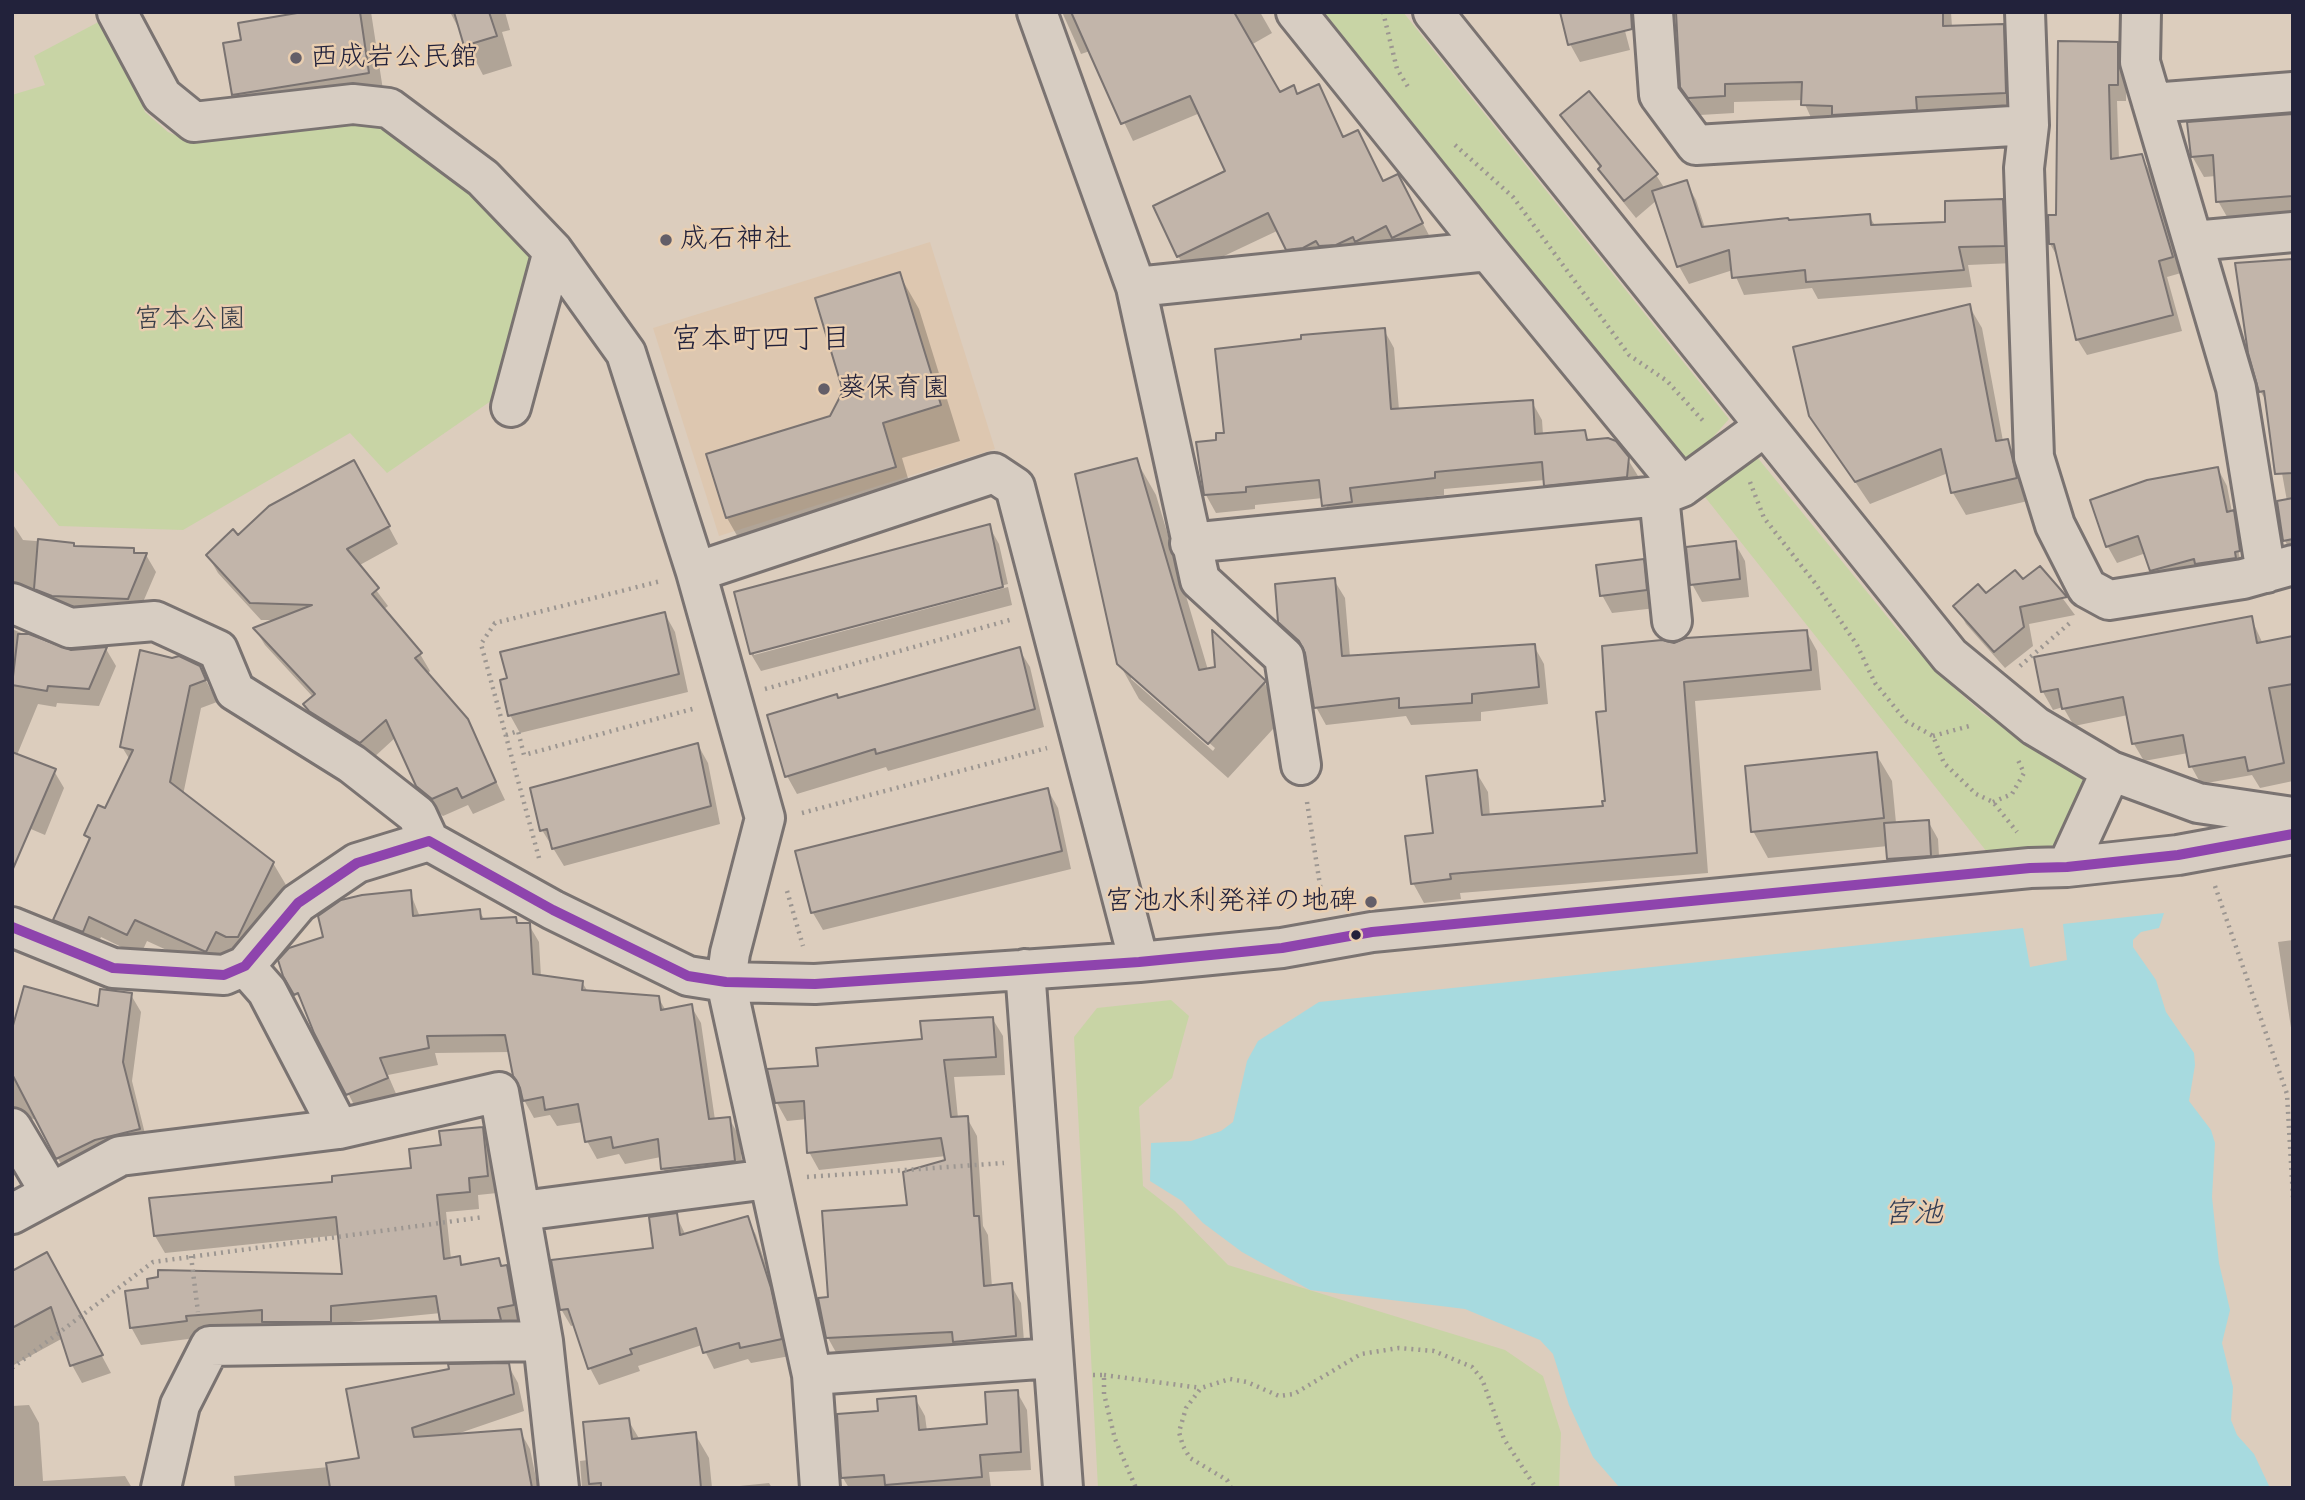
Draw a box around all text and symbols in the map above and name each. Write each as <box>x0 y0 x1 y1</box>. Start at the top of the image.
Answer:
place label: 西成岩公民館 <box>310 41 478 75</box>
marker: 西成岩公民館 <box>288 50 304 66</box>
place label: 成石神社 <box>680 223 792 257</box>
marker: 成石神社 <box>658 232 674 248</box>
park label: 宮本公園 <box>134 303 246 337</box>
district label: 宮本町四丁目 <box>671 322 851 358</box>
place label: 葵保育園 <box>838 372 950 406</box>
marker: 葵保育園 <box>816 381 832 397</box>
place label: 宮池水利発祥の地碑 <box>1105 885 1357 919</box>
marker: 宮池水利発祥の地碑 <box>1363 894 1379 910</box>
unlabelled marker <box>1349 928 1363 942</box>
water label: 宮池 <box>1883 1196 1943 1232</box>

